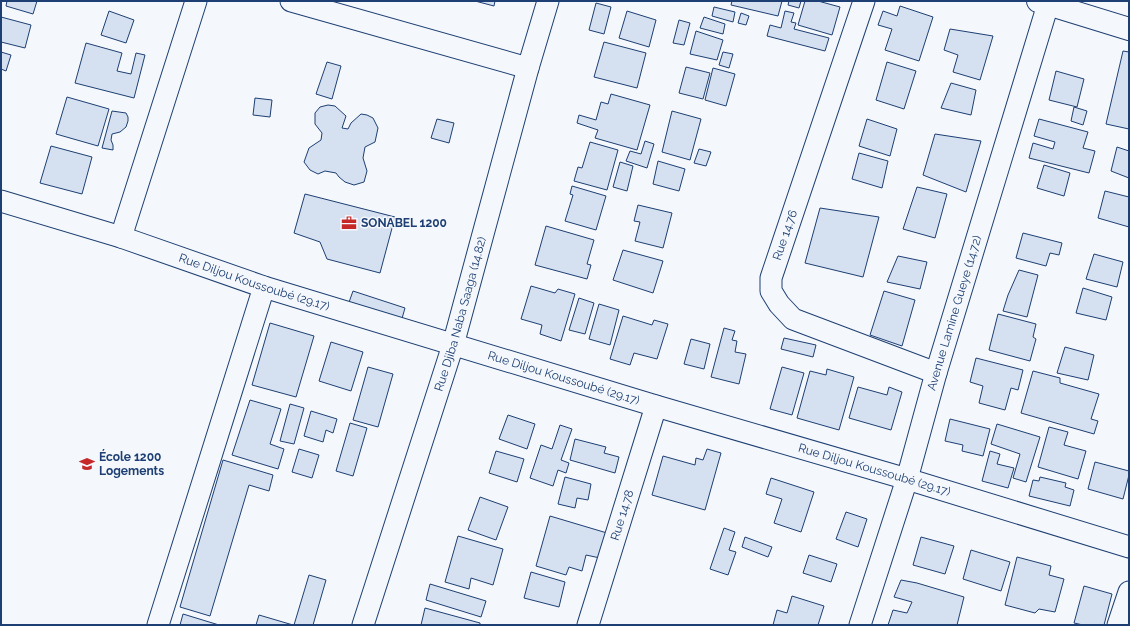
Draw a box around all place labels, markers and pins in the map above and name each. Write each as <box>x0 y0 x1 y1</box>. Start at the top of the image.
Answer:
office icon: SONABEL 1200 <box>340 214 358 232</box>
place label: SONABEL 1200 <box>361 216 447 230</box>
place label: École 1200 Logements <box>99 449 164 478</box>
school or university icon: École 1200 Logements <box>78 455 96 473</box>

